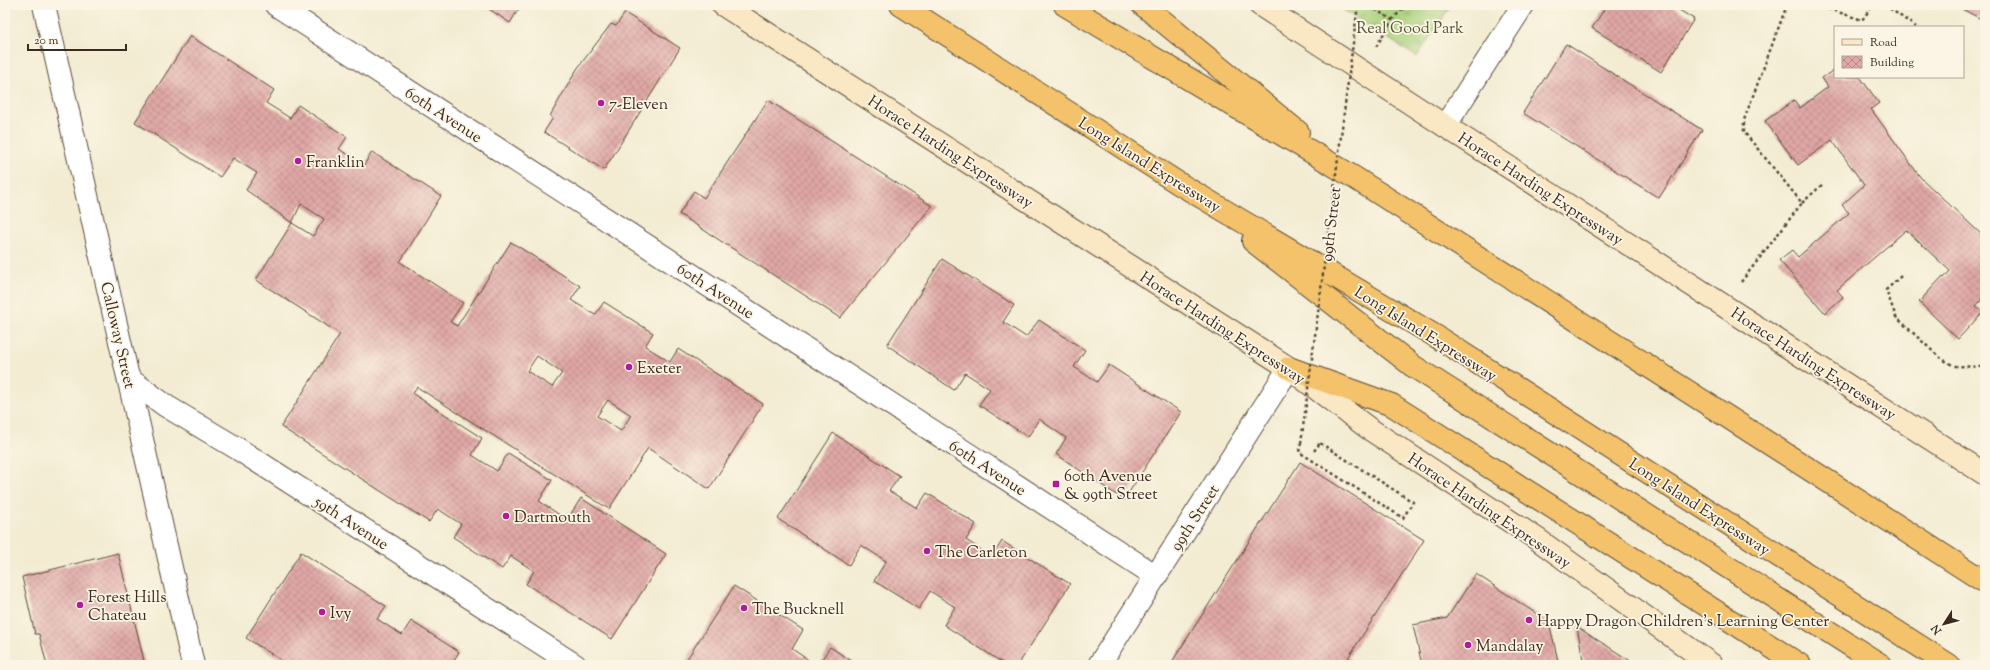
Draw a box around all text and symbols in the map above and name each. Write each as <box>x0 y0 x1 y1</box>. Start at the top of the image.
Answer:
park label: Real Good Park <box>1356 18 1464 41</box>
scale bar <box>28 26 126 52</box>
legend <box>1834 26 1964 78</box>
text: 20 m <box>34 32 59 50</box>
text: Road <box>1870 34 1897 52</box>
text: Building <box>1870 54 1914 72</box>
street label: 60th Avenue <box>399 82 486 150</box>
street label: Horace Harding Expressway <box>863 91 1037 215</box>
place label: 7-Eleven <box>609 94 669 117</box>
marker: 7-Eleven <box>596 98 606 108</box>
street label: Long Island Expressway <box>1073 113 1224 219</box>
street label: Horace Harding Expressway <box>1453 128 1627 252</box>
place label: Franklin <box>306 152 365 175</box>
marker: Franklin <box>293 156 303 166</box>
street label: 99th Street <box>1316 185 1349 263</box>
street label: 60th Avenue <box>671 258 758 326</box>
street label: Horace Harding Expressway <box>1135 267 1309 391</box>
street label: Calloway Street <box>93 280 140 392</box>
street label: Long Island Expressway <box>1349 282 1500 388</box>
street label: Horace Harding Expressway <box>1726 303 1900 427</box>
place label: Exeter <box>637 358 682 381</box>
marker: Exeter <box>624 362 634 372</box>
street label: 60th Avenue <box>943 435 1030 503</box>
street label: Horace Harding Expressway <box>1402 449 1575 576</box>
street label: Long Island Expressway <box>1623 454 1774 562</box>
place label: 60th Avenue & 99th Street <box>1064 466 1158 507</box>
marker: 60th Avenue & 99th Street <box>1051 479 1061 489</box>
street label: 99th Street <box>1166 480 1226 556</box>
street label: 59th Avenue <box>308 491 393 557</box>
place label: Dartmouth <box>514 507 592 530</box>
marker: Dartmouth <box>501 511 511 521</box>
place label: The Carleton <box>935 542 1028 565</box>
marker: The Carleton <box>922 546 932 556</box>
place label: Forest Hills Chateau <box>88 587 166 628</box>
place label: The Bucknell <box>752 599 845 622</box>
marker: Forest Hills Chateau <box>75 600 85 610</box>
place label: Ivy <box>330 603 352 626</box>
marker: The Bucknell <box>739 603 749 613</box>
north arrow <box>1924 604 1964 644</box>
marker: Ivy <box>317 607 327 617</box>
place label: Happy Dragon Children's Learning Center <box>1537 611 1829 634</box>
marker: Happy Dragon Children's Learning Center <box>1524 615 1534 625</box>
text: N <box>1928 621 1946 638</box>
place label: Mandalay <box>1476 636 1543 659</box>
marker: Mandalay <box>1463 640 1473 650</box>

